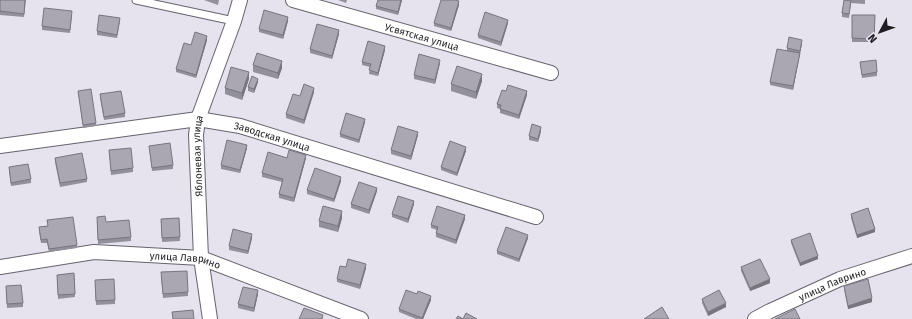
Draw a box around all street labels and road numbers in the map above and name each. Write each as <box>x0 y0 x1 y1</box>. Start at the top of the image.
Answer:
street label: Усвятская улица <box>383 21 460 54</box>
street label: Яблоневая улица <box>191 113 206 197</box>
street label: Заводская улица <box>233 120 311 154</box>
street label: улица Лаврино <box>149 250 222 272</box>
street label: улица Лаврино <box>797 266 868 304</box>

